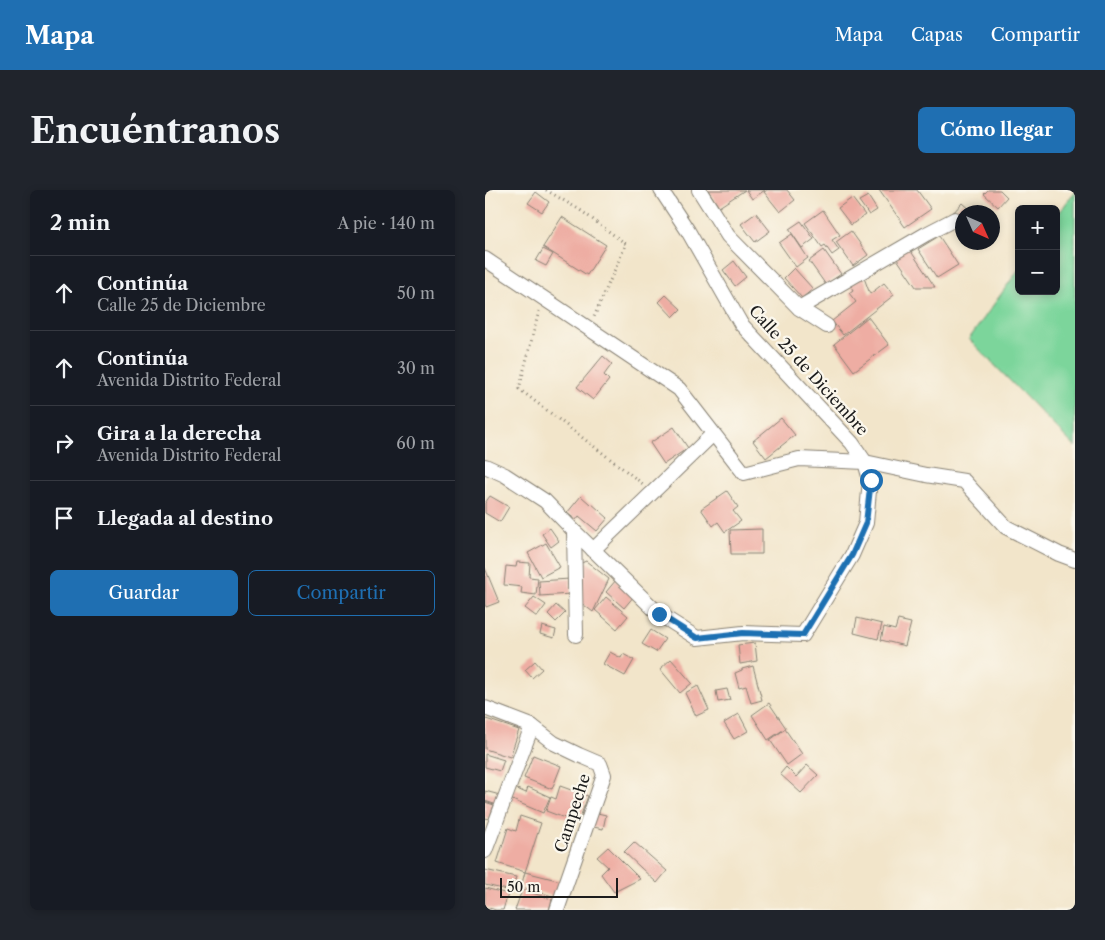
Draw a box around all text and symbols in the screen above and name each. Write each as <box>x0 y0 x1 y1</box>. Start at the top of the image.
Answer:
text: Mapa <box>25 21 94 50</box>
text: Mapa <box>835 24 883 46</box>
text: Capas <box>911 24 963 46</box>
text: Compartir <box>991 24 1080 46</box>
button: Cómo llegar <box>918 107 1075 153</box>
text: Encuéntranos <box>30 109 280 152</box>
north arrow <box>955 205 1000 250</box>
map controls <box>1015 205 1060 295</box>
button: + <box>1015 205 1060 250</box>
text: 2 min <box>50 210 110 235</box>
text: A pie · 140 m <box>337 213 435 233</box>
button: − <box>1015 250 1060 295</box>
text: Continúa <box>97 272 188 295</box>
icon: ahead <box>50 279 78 307</box>
text: 50 m <box>397 283 435 303</box>
text: Calle 25 de Diciembre <box>97 295 266 315</box>
street label: Calle 25 de Diciembre <box>745 301 873 439</box>
text: Continúa <box>97 347 188 370</box>
icon: ahead <box>50 354 78 382</box>
text: 30 m <box>397 358 435 378</box>
text: Avenida Distrito Federal <box>97 370 281 390</box>
text: Gira a la derecha <box>97 422 261 445</box>
icon: right <box>50 429 78 457</box>
text: 60 m <box>396 433 435 453</box>
text: Avenida Distrito Federal <box>97 445 281 465</box>
route start <box>860 469 883 492</box>
icon: arrive <box>50 504 78 532</box>
text: Llegada al destino <box>97 507 273 530</box>
button: Guardar <box>50 570 238 616</box>
button: Compartir <box>248 570 435 616</box>
route end <box>648 603 671 626</box>
street label: Campeche <box>550 771 594 855</box>
scale bar <box>500 875 617 898</box>
text: 50 m <box>507 878 540 896</box>

